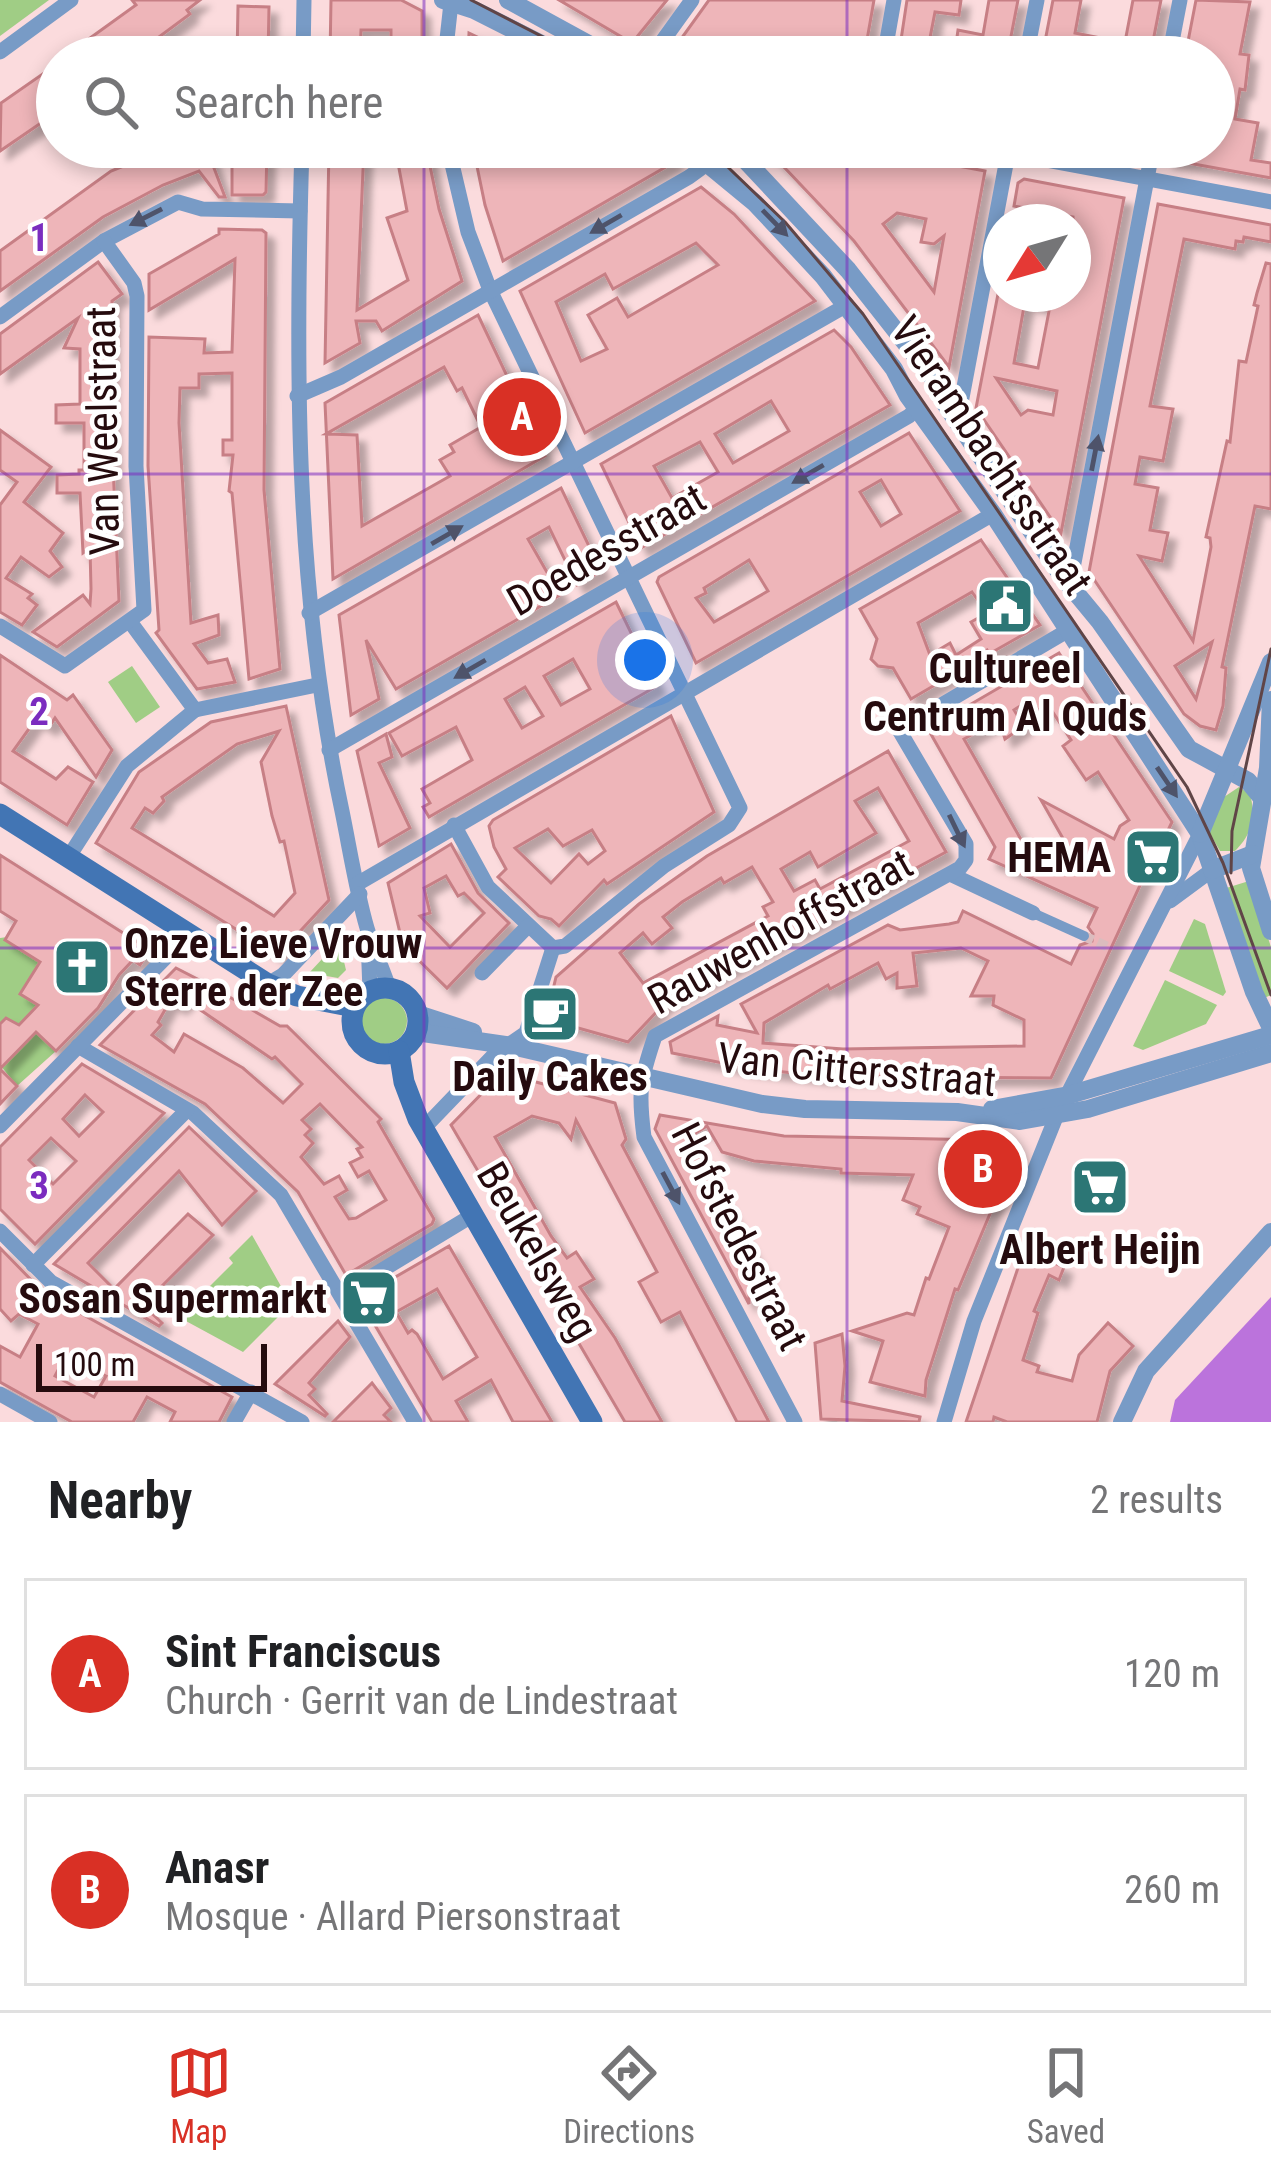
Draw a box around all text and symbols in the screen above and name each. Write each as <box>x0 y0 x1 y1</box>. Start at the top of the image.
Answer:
search box <box>36 36 1235 168</box>
icon: search <box>78 69 144 135</box>
text: Search here <box>174 76 383 129</box>
north arrow <box>983 204 1091 312</box>
one-way arrow <box>129 207 164 227</box>
one-way arrow <box>761 208 789 237</box>
one-way arrow <box>589 213 624 234</box>
text: 1 <box>29 215 49 261</box>
street label: Van Weelstraat <box>76 306 129 556</box>
street label: Vierambachtsstraat <box>880 307 1103 604</box>
pin: A <box>483 372 561 462</box>
one-way arrow <box>1086 433 1105 471</box>
one-way arrow <box>791 463 824 484</box>
street label: Doedesstraat <box>498 473 714 626</box>
one-way arrow <box>430 526 464 547</box>
public building icon: Cultureel Centrum Al Quds <box>974 575 1036 637</box>
your location <box>615 630 675 690</box>
place label: Cultureel Centrum Al Quds <box>863 644 1147 741</box>
one-way arrow <box>453 657 486 678</box>
text: 2 <box>29 689 49 735</box>
one-way arrow <box>1155 766 1178 799</box>
one-way arrow <box>947 814 967 849</box>
supermarket icon: HEMA <box>1122 826 1184 888</box>
place label: HEMA <box>1007 833 1111 882</box>
street label: Rauwenhoffstraat <box>640 839 921 1024</box>
place label: Onze Lieve Vrouw Sterre der Zee <box>124 919 422 1016</box>
church icon: Onze Lieve Vrouw Sterre der Zee <box>51 936 113 998</box>
cafe icon: Daily Cakes <box>519 983 581 1045</box>
street label: Van Cittersstraat <box>716 1033 998 1106</box>
place label: Daily Cakes <box>452 1052 648 1101</box>
street label: Hofstedestraat <box>661 1114 818 1358</box>
pin: B <box>944 1124 1022 1214</box>
street label: Beukelsweg <box>467 1153 608 1349</box>
supermarket icon: Albert Heijn <box>1069 1156 1131 1218</box>
text: 3 <box>29 1163 49 1209</box>
one-way arrow <box>660 1170 681 1205</box>
place label: Albert Heijn <box>999 1225 1201 1274</box>
supermarket icon: Sosan Supermarkt <box>338 1267 400 1329</box>
place label: Sosan Supermarkt <box>18 1274 327 1323</box>
scale bar <box>36 1338 267 1391</box>
text: 100 m <box>54 1345 135 1384</box>
text: Nearby <box>48 1471 192 1530</box>
text: 2 results <box>1090 1477 1223 1523</box>
text: Sint Franciscus <box>165 1625 441 1678</box>
text: A <box>78 1651 102 1697</box>
text: 120 m <box>1124 1651 1220 1697</box>
text: Church · Gerrit van de Lindestraat <box>165 1678 678 1724</box>
text: Anasr <box>165 1841 270 1894</box>
text: B <box>79 1867 101 1913</box>
text: 260 m <box>1124 1867 1220 1913</box>
text: Mosque · Allard Piersonstraat <box>165 1894 621 1940</box>
tab: Map <box>166 2040 232 2151</box>
tab: Directions <box>563 2040 695 2151</box>
tab: Saved <box>1027 2040 1105 2151</box>

